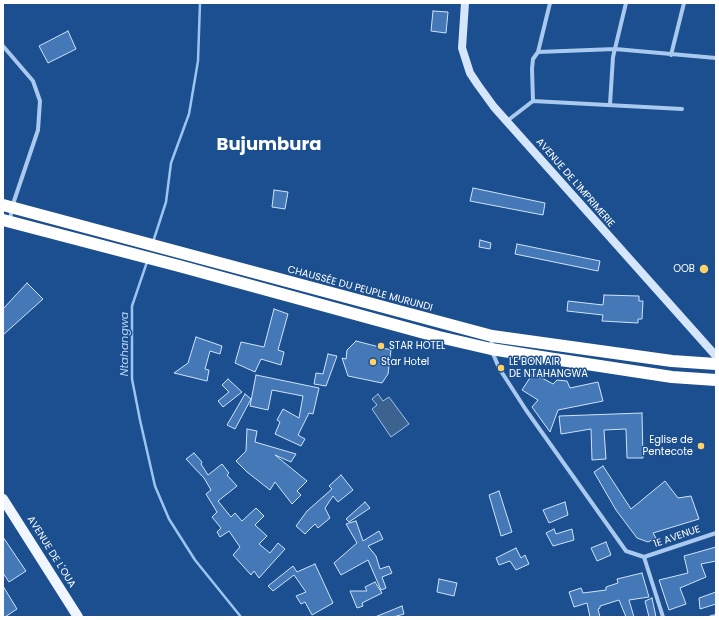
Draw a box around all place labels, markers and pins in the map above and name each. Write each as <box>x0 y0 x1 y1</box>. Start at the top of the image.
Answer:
place label: OOB <box>673 263 695 275</box>
marker: OOB <box>698 263 710 275</box>
place label: STAR HOTEL <box>389 340 445 352</box>
marker: STAR HOTEL <box>376 341 386 351</box>
place label: Star Hotel <box>381 356 429 368</box>
place label: LE BON AIR DE NTAHANGWA <box>509 356 588 380</box>
marker: Star Hotel <box>368 357 378 367</box>
marker: LE BON AIR DE NTAHANGWA <box>496 363 506 373</box>
place label: Eglise de Pentecote <box>642 434 693 458</box>
marker: Eglise de Pentecote <box>696 441 706 451</box>

